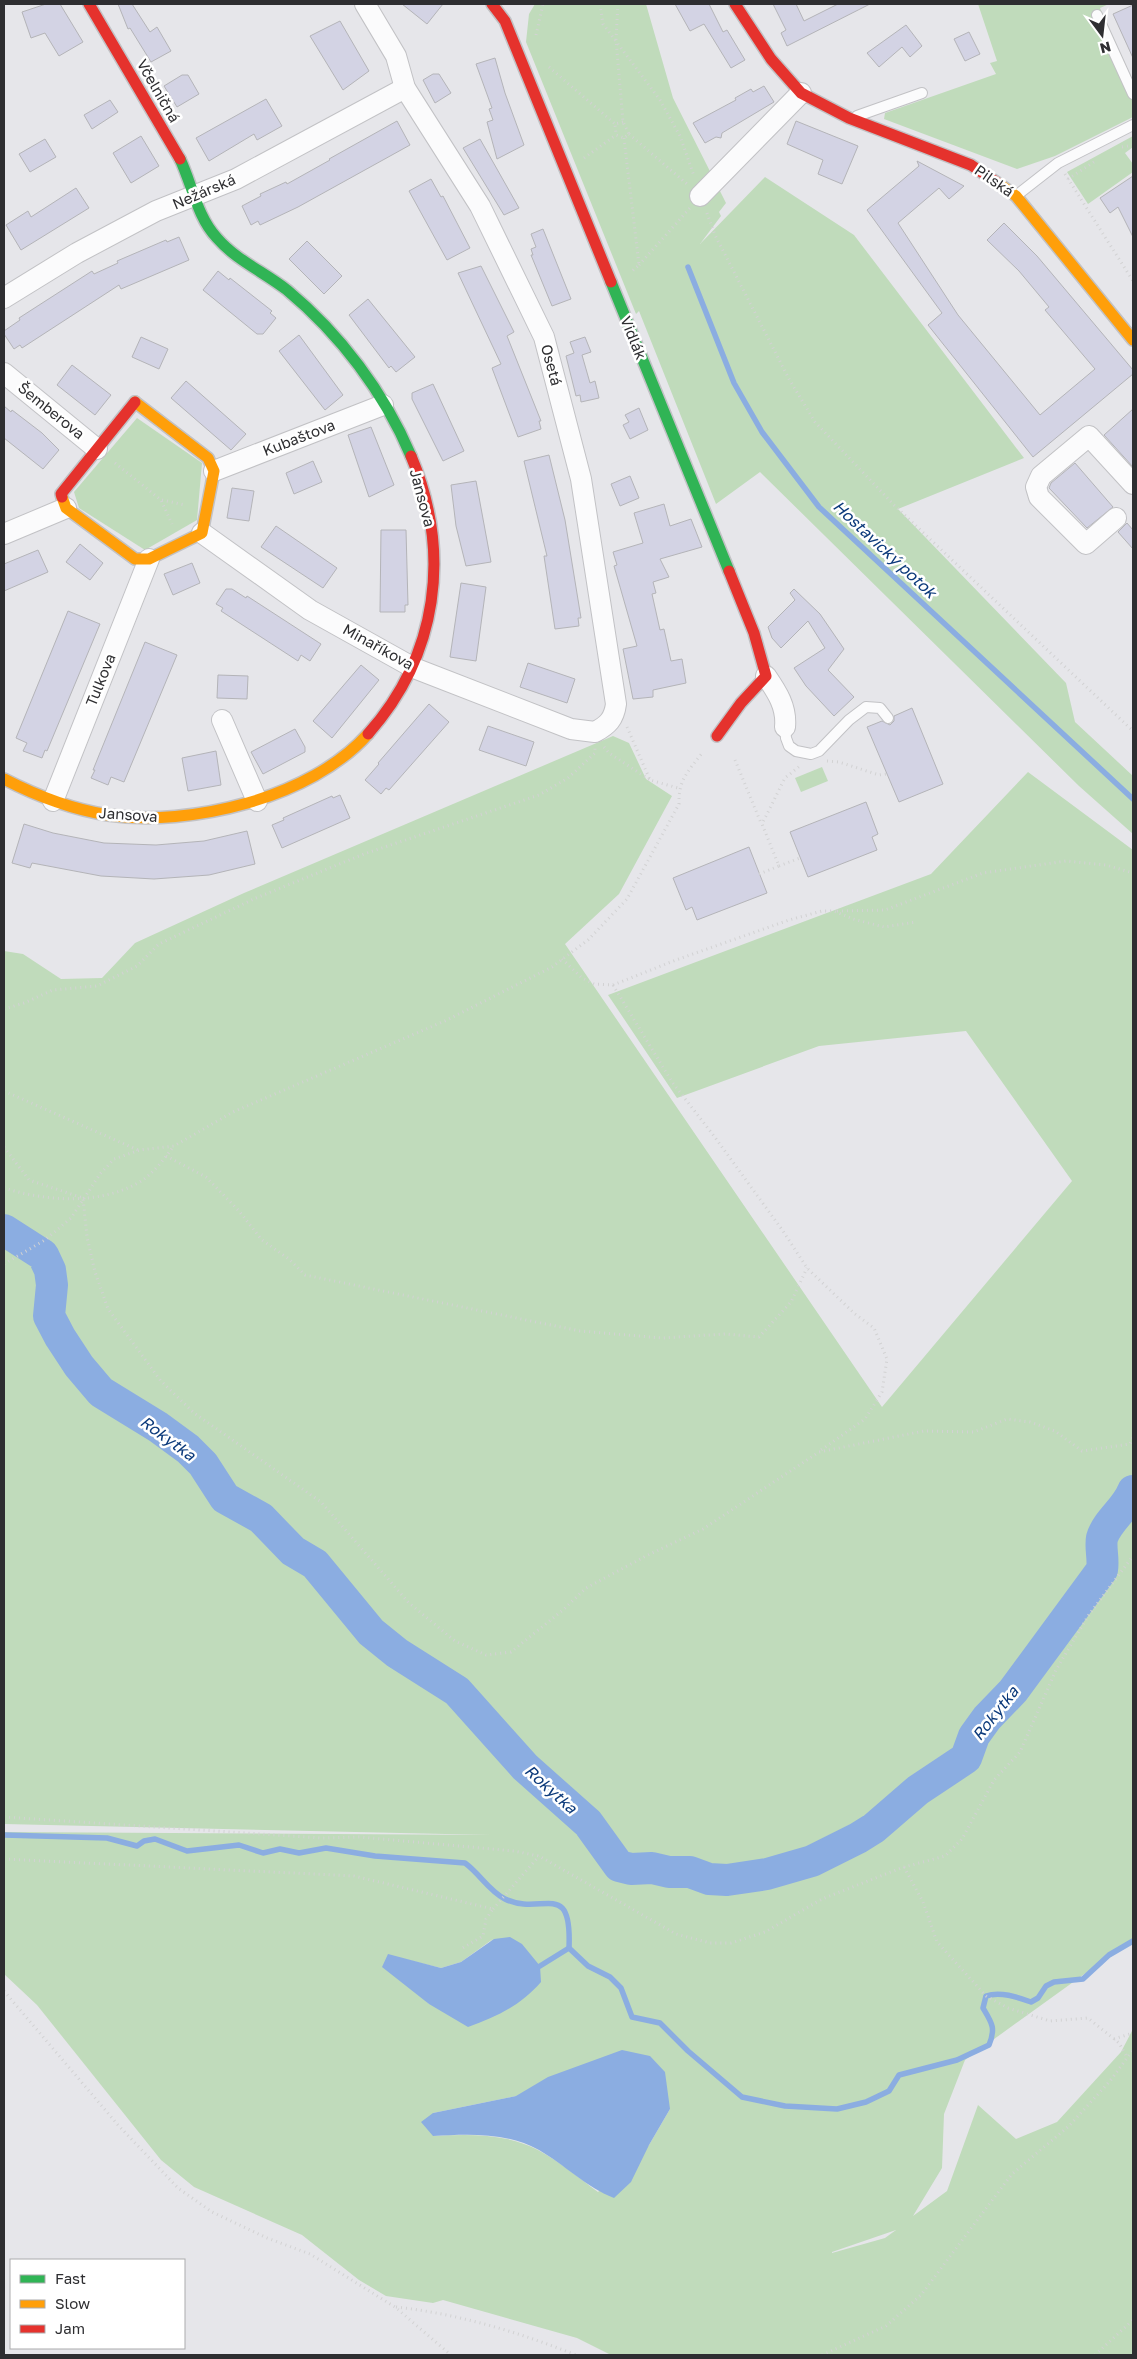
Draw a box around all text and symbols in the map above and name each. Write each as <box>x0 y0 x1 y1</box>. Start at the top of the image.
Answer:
north arrow <box>1077 10 1127 60</box>
text: N <box>1098 38 1113 58</box>
street label: Včelničná <box>134 56 184 125</box>
street label: Pilská <box>972 160 1018 200</box>
street label: Nežárská <box>169 170 238 212</box>
street label: Vidlák <box>617 313 651 362</box>
street label: Osetá <box>538 342 566 387</box>
street label: Šemberova <box>15 378 89 442</box>
street label: Kubaštova <box>260 415 337 459</box>
street label: Jansova <box>407 467 439 529</box>
water label: Hostavický potok <box>829 496 942 603</box>
street label: Minaříkova <box>340 619 417 673</box>
street label: Tulkova <box>81 651 119 709</box>
street label: Jansova <box>98 803 158 825</box>
water label: Rokytka <box>137 1411 200 1465</box>
water label: Rokytka <box>968 1681 1023 1744</box>
water label: Rokytka <box>521 1760 582 1818</box>
legend <box>10 2259 185 2349</box>
text: Fast <box>55 2269 86 2287</box>
text: Slow <box>55 2294 90 2312</box>
text: Jam <box>55 2319 85 2337</box>

